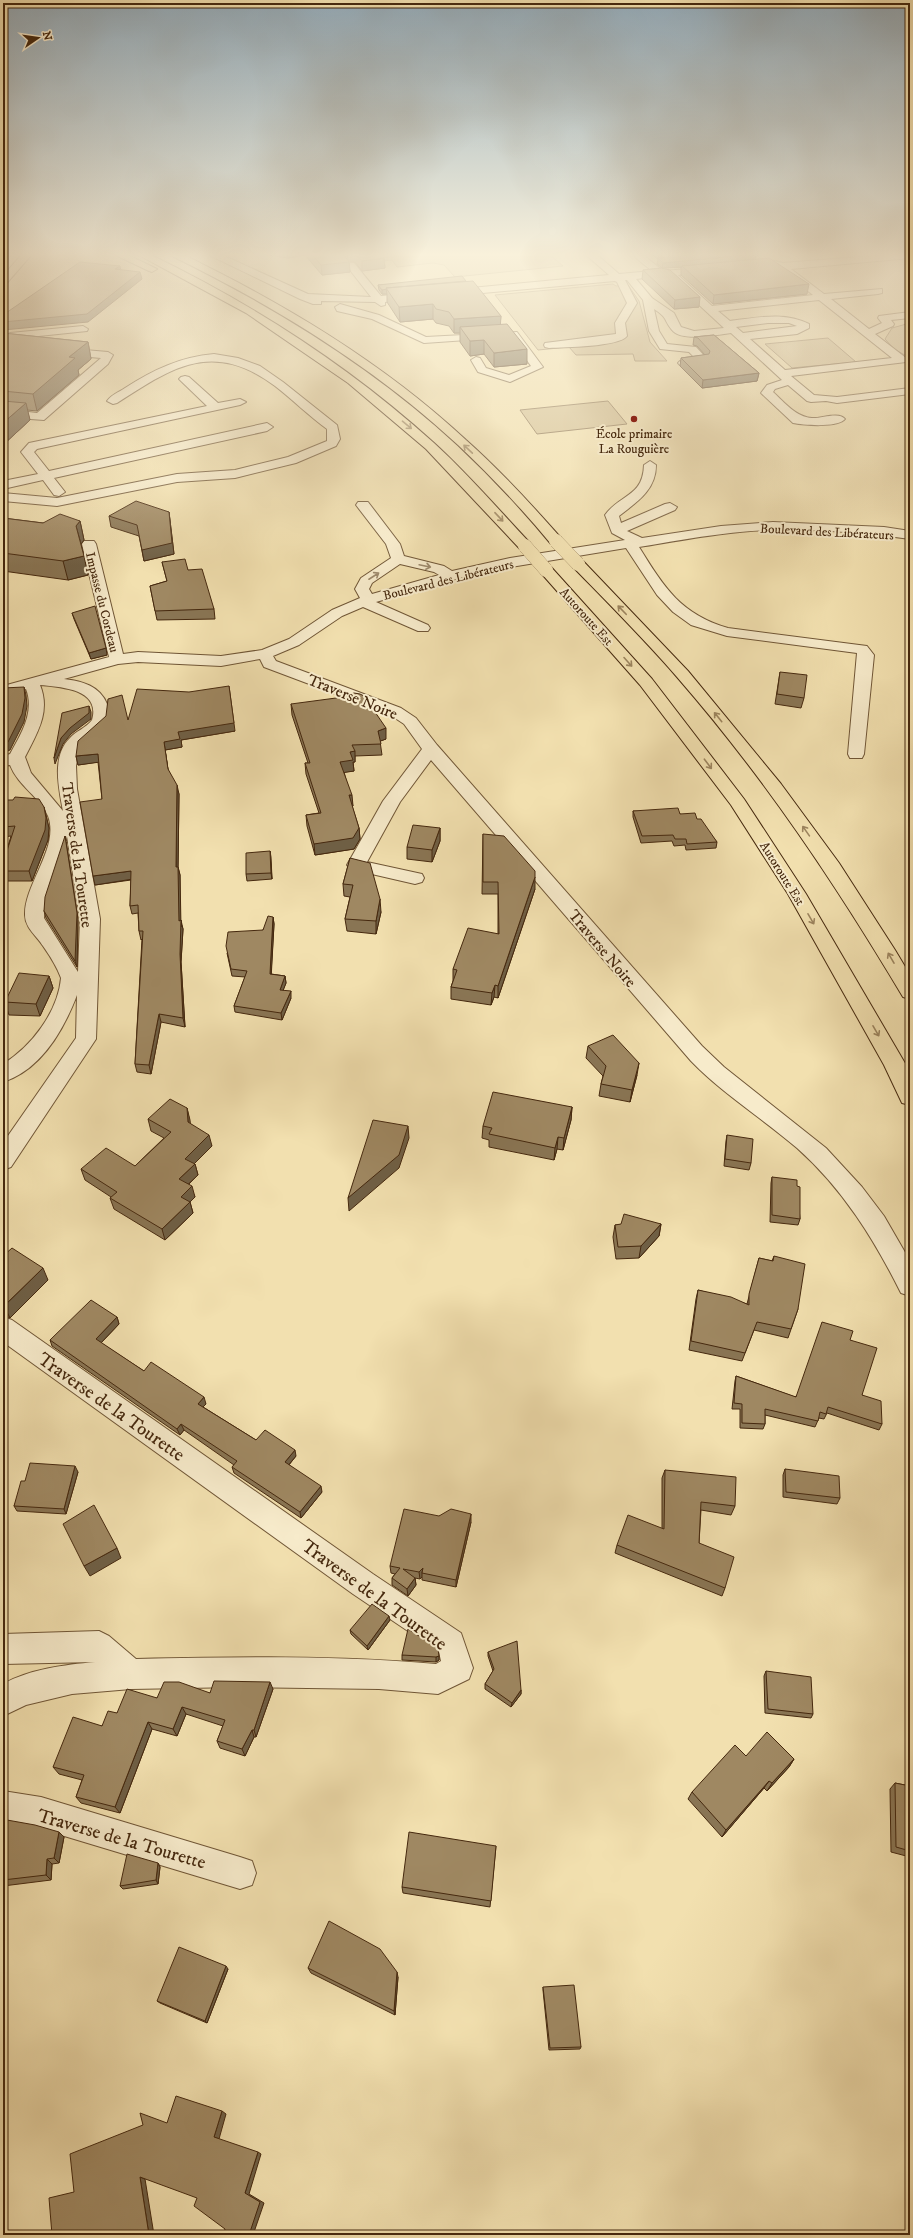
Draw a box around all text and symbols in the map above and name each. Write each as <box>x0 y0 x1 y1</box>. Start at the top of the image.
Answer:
north arrow <box>18 18 58 58</box>
text: N <box>39 30 55 42</box>
marker: École primaire La Rouguière <box>629 414 639 424</box>
one-way arrow <box>402 421 413 429</box>
place label: École primaire La Rouguière <box>596 426 672 457</box>
one-way arrow <box>463 444 473 454</box>
one-way arrow <box>494 512 503 523</box>
street label: Boulevard des Libérateurs <box>760 521 894 543</box>
street label: Impasse du Cordeau <box>82 550 122 654</box>
street label: Boulevard des Libérateurs <box>381 556 515 604</box>
one-way arrow <box>418 562 431 570</box>
one-way arrow <box>368 572 379 580</box>
street label: Autoroute Est <box>556 584 616 649</box>
one-way arrow <box>617 605 627 615</box>
one-way arrow <box>623 656 632 666</box>
street label: Traverse Noire <box>305 670 401 724</box>
one-way arrow <box>713 712 722 723</box>
one-way arrow <box>704 758 713 769</box>
street label: Traverse de la Tourette <box>57 781 97 929</box>
one-way arrow <box>802 825 810 836</box>
street label: Autoroute Est <box>756 839 808 909</box>
street label: Traverse Noire <box>564 906 641 992</box>
one-way arrow <box>808 912 816 924</box>
one-way arrow <box>886 952 894 964</box>
one-way arrow <box>872 1025 880 1037</box>
street label: Traverse de la Tourette <box>33 1348 189 1467</box>
street label: Traverse de la Tourette <box>297 1535 451 1656</box>
street label: Traverse de la Tourette <box>35 1804 209 1875</box>

